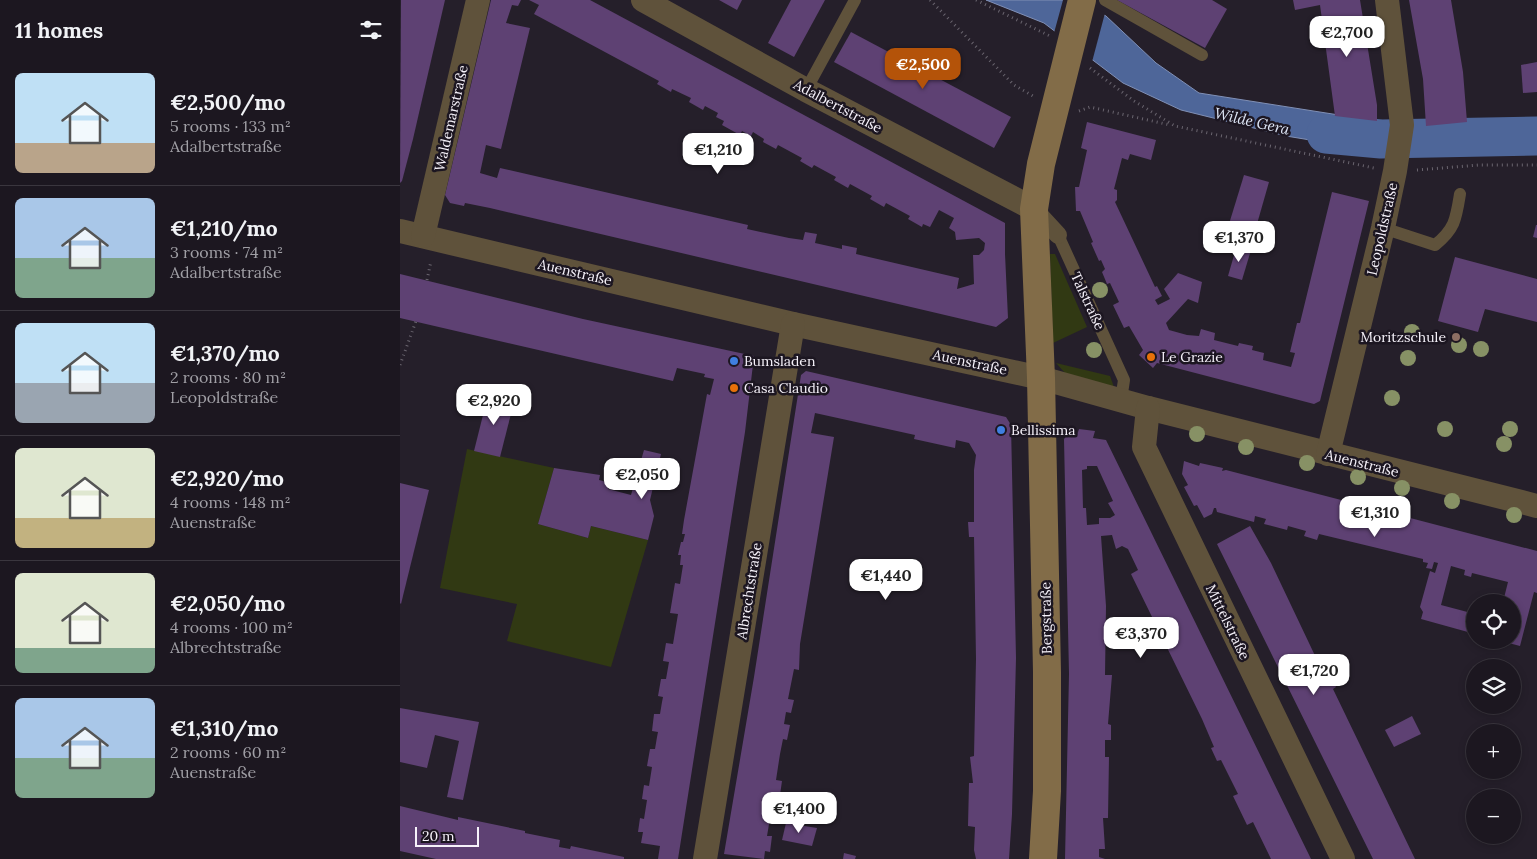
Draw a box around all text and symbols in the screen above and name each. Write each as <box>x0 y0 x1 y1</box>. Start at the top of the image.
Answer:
pin: €2,700 <box>1306 15 1388 58</box>
icon: filters <box>357 16 385 44</box>
text: 11 homes <box>15 17 103 44</box>
text: €2,700 <box>1321 22 1373 42</box>
pin: €2,500 <box>882 48 964 90</box>
text: €2,500 <box>896 54 950 74</box>
street label: Waldemarstraße <box>430 63 472 173</box>
street label: Adalbertstraße <box>790 75 886 137</box>
text: €2,500/mo <box>170 89 285 116</box>
icon: home <box>55 93 115 153</box>
water label: Wilde Gera <box>1213 103 1292 139</box>
text: 5 rooms · 133 m² <box>170 116 291 136</box>
pin: €1,210 <box>677 132 759 175</box>
text: Adalbertstraße <box>170 136 282 156</box>
text: €1,210 <box>694 139 742 159</box>
street label: Leopoldstraße <box>1363 180 1402 277</box>
text: €1,210/mo <box>170 215 278 242</box>
icon: home <box>55 218 115 278</box>
pin: €1,370 <box>1198 220 1280 263</box>
text: €1,370 <box>1214 227 1264 247</box>
text: 3 rooms · 74 m² <box>170 242 283 262</box>
street label: Auenstraße <box>535 255 614 289</box>
text: Adalbertstraße <box>170 262 282 282</box>
street label: Talstraße <box>1067 269 1109 333</box>
place label: Moritzschule <box>1360 328 1446 346</box>
marker: Moritzschule <box>1450 331 1462 343</box>
text: €1,370/mo <box>170 340 280 367</box>
icon: home <box>55 343 115 403</box>
street label: Auenstraße <box>930 345 1009 379</box>
place label: Le Grazie <box>1161 348 1223 366</box>
marker: Le Grazie <box>1145 351 1157 363</box>
place label: Bumsladen <box>744 352 816 370</box>
marker: Bumsladen <box>728 355 740 367</box>
text: 2 rooms · 80 m² <box>170 367 286 387</box>
place label: Casa Claudio <box>744 379 828 397</box>
marker: Casa Claudio <box>728 382 740 394</box>
pin: €2,920 <box>453 384 535 426</box>
text: Leopoldstraße <box>170 387 278 407</box>
text: €2,920 <box>467 390 521 410</box>
place label: Bellissima <box>1011 421 1075 439</box>
marker: Bellissima <box>995 424 1007 436</box>
street label: Auenstraße <box>1322 445 1401 481</box>
pin: €2,050 <box>601 458 683 500</box>
text: €2,050 <box>615 464 669 484</box>
text: €2,920/mo <box>170 465 284 492</box>
icon: home <box>55 468 115 528</box>
text: 4 rooms · 148 m² <box>170 492 291 512</box>
pin: €1,310 <box>1334 496 1416 538</box>
text: €1,310 <box>1350 502 1400 522</box>
text: Auenstraße <box>170 512 256 532</box>
street label: Albrechtstraße <box>732 541 766 642</box>
pin: €1,440 <box>845 558 927 601</box>
text: €1,440 <box>860 565 912 585</box>
street label: Bergstraße <box>1036 581 1056 654</box>
street label: Mittelstraße <box>1202 581 1254 663</box>
text: €2,050/mo <box>170 590 285 617</box>
icon: home <box>55 593 115 653</box>
map controls <box>1466 594 1521 844</box>
button: locate <box>1466 594 1521 649</box>
pin: €3,370 <box>1100 616 1182 659</box>
text: 4 rooms · 100 m² <box>170 617 293 637</box>
text: €3,370 <box>1115 623 1167 643</box>
text: Albrechtstraße <box>170 637 281 657</box>
pin: €1,720 <box>1273 654 1355 696</box>
button: layers <box>1466 659 1521 714</box>
text: €1,720 <box>1289 660 1339 680</box>
text: €1,310/mo <box>170 715 278 742</box>
icon: home <box>55 718 115 778</box>
button: + <box>1466 724 1521 779</box>
text: 2 rooms · 60 m² <box>170 742 286 762</box>
text: Auenstraße <box>170 762 256 782</box>
button: − <box>1466 789 1521 844</box>
pin: €1,400 <box>758 792 840 834</box>
text: €1,400 <box>773 798 825 818</box>
scale bar <box>415 824 479 847</box>
text: 20 m <box>422 827 454 845</box>

